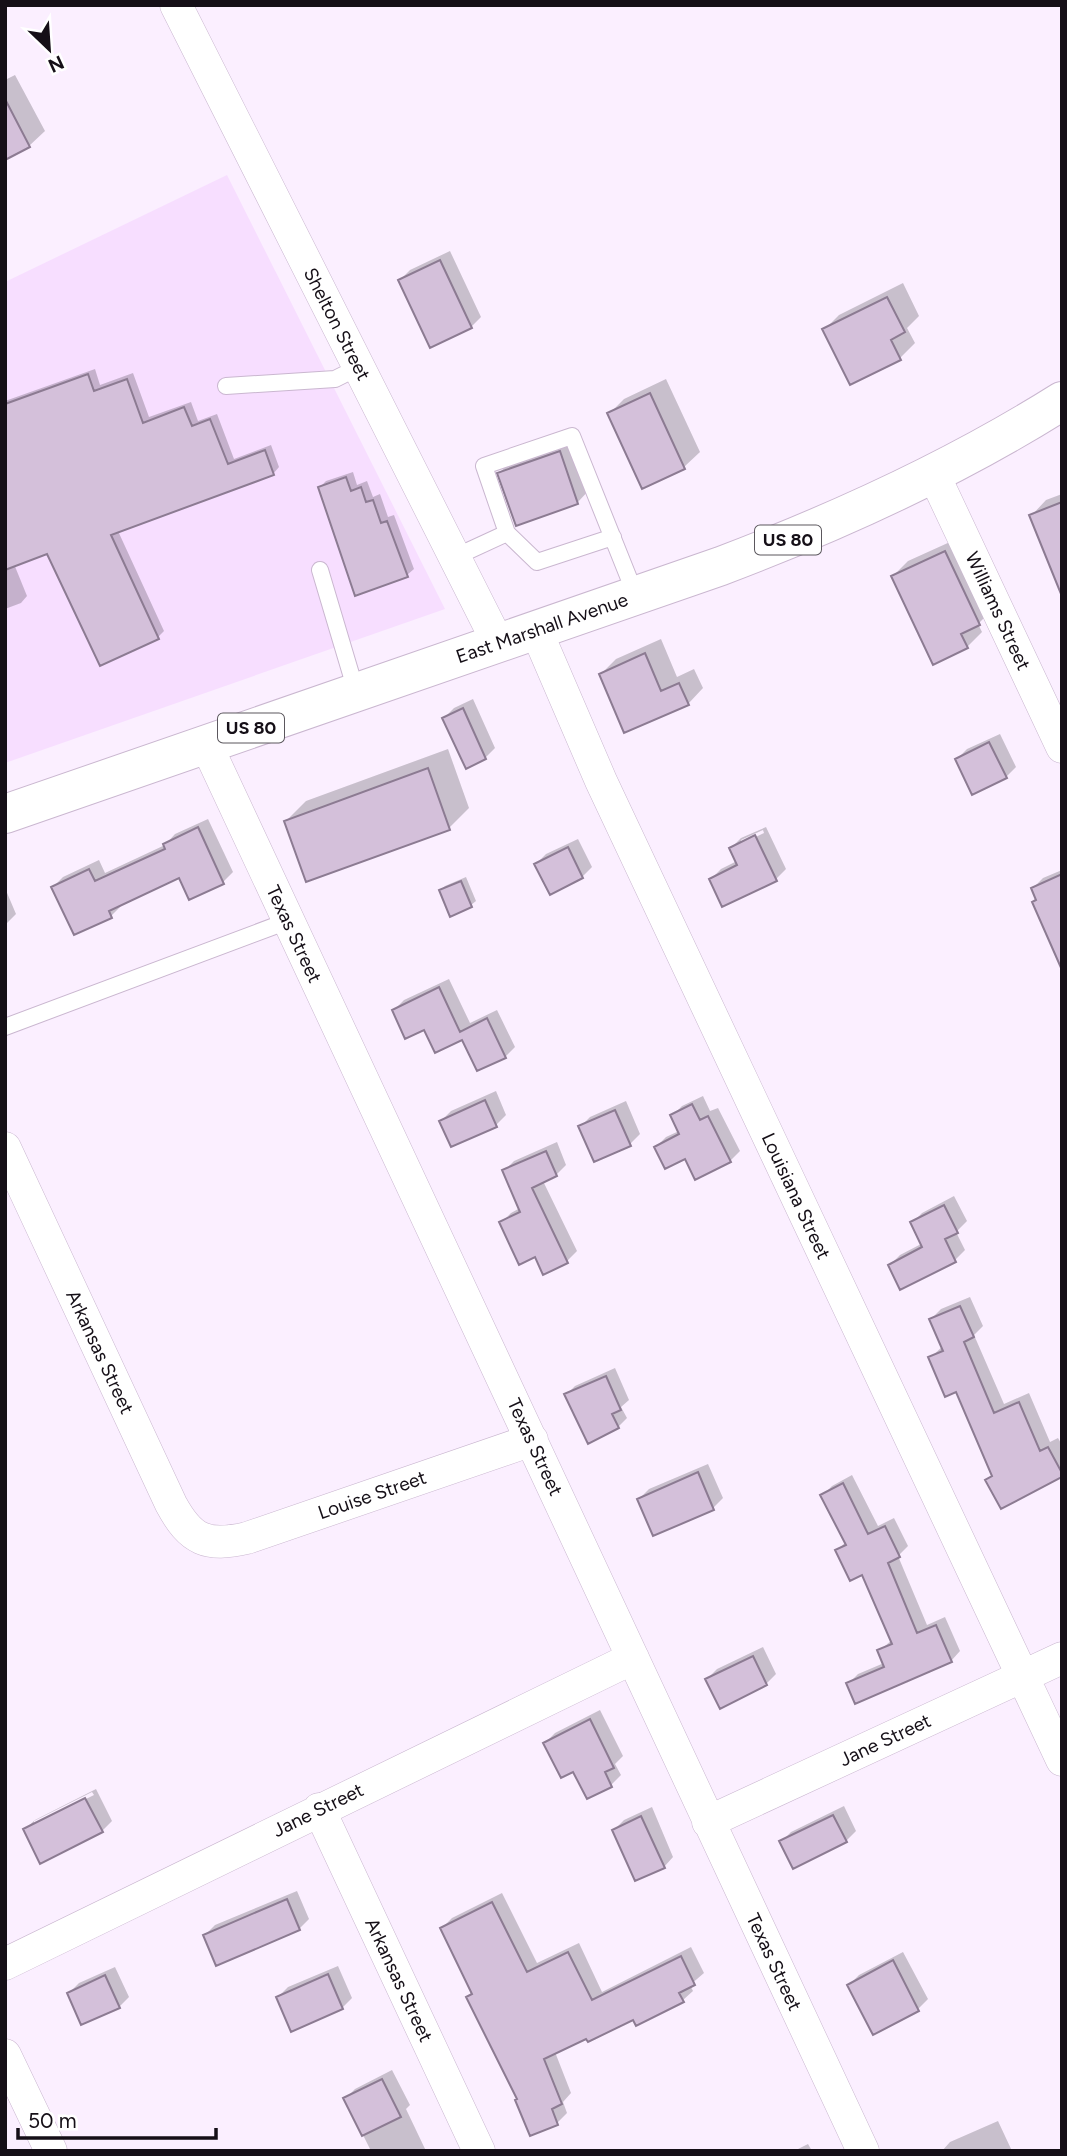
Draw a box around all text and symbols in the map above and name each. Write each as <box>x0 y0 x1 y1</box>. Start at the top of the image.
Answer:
north arrow <box>14 14 84 84</box>
text: N <box>44 50 67 77</box>
street label: Shelton Street <box>299 264 375 384</box>
road number: US 80 <box>755 526 821 554</box>
street label: Williams Street <box>961 548 1035 674</box>
street label: East Marshall Avenue <box>453 588 631 668</box>
road number: US 80 <box>218 714 284 742</box>
street label: Texas Street <box>261 882 327 986</box>
street label: Louisiana Street <box>757 1129 835 1263</box>
street label: Arkansas Street <box>61 1286 139 1418</box>
street label: Texas Street <box>502 1395 568 1499</box>
street label: Louise Street <box>315 1466 429 1524</box>
street label: Jane Street <box>836 1709 934 1771</box>
street label: Jane Street <box>269 1778 367 1842</box>
street label: Texas Street <box>741 1910 807 2014</box>
street label: Arkansas Street <box>360 1914 438 2046</box>
scale bar <box>18 2096 215 2140</box>
text: 50 m <box>28 2108 77 2133</box>

